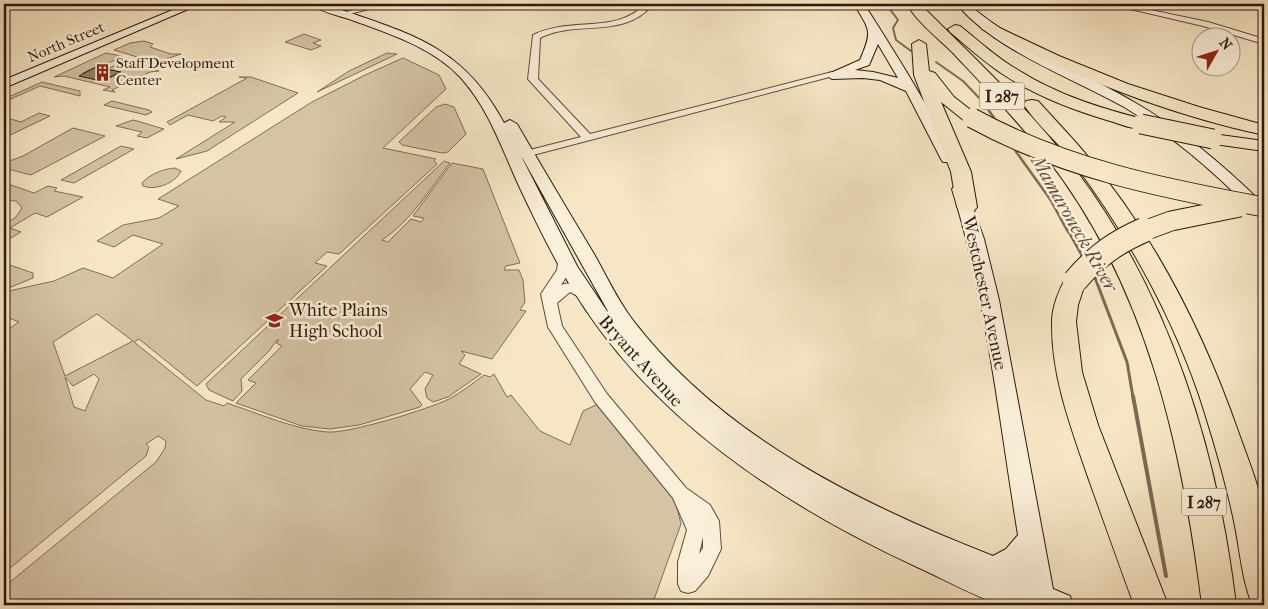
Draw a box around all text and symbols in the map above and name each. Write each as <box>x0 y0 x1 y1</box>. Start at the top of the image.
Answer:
street label: North Street <box>25 18 108 66</box>
north arrow <box>1190 28 1240 78</box>
text: N <box>1216 35 1236 54</box>
place label: Staff Development Center <box>116 54 236 89</box>
building icon: Staff Development Center <box>92 62 112 82</box>
road number: I 287 <box>980 82 1024 110</box>
water label: Mamaroneck River <box>1025 150 1123 297</box>
street label: Westchester Avenue <box>958 213 1011 372</box>
place label: White Plains High School <box>288 300 388 342</box>
school or university icon: White Plains High School <box>265 310 285 330</box>
street label: Bryant Avenue <box>594 311 687 411</box>
road number: I 287 <box>1182 488 1226 516</box>

